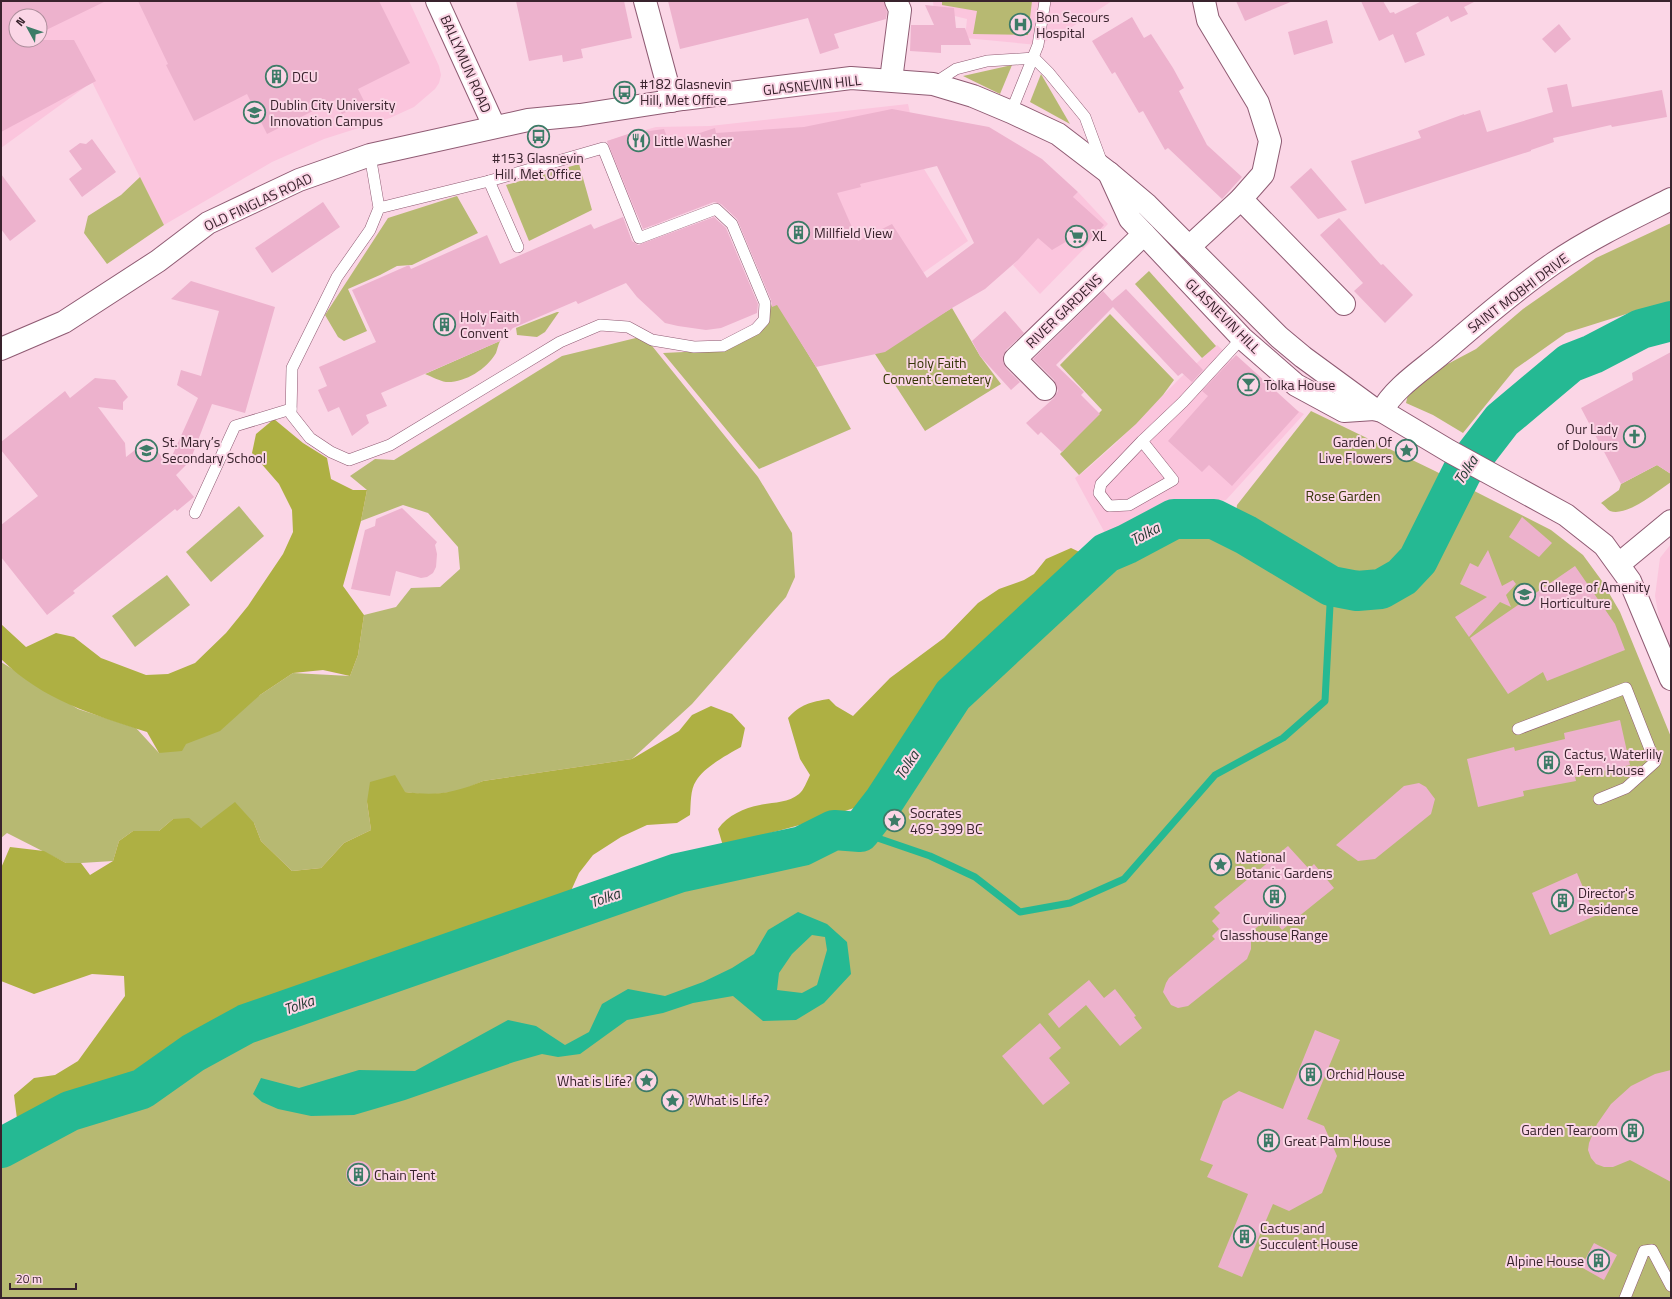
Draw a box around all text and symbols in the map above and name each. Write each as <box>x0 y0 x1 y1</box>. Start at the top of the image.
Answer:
place label: Bon Secours Hospital <box>1036 6 1109 43</box>
north arrow <box>8 8 48 48</box>
street label: BALLYMUN ROAD <box>436 12 497 116</box>
hospital icon: Bon Secours Hospital <box>1007 12 1033 38</box>
text: N <box>12 14 29 30</box>
building icon: DCU <box>263 64 289 90</box>
place label: DCU <box>292 66 318 87</box>
street label: GLASNEVIN HILL <box>762 69 862 100</box>
place label: #182 Glasnevin Hill, Met Office <box>640 73 732 110</box>
bus stop icon: #182 Glasnevin Hill, Met Office <box>612 79 638 105</box>
place label: Dublin City University Innovation Campus <box>270 94 396 131</box>
school or university icon: Dublin City University Innovation Campus <box>242 100 268 126</box>
bus stop icon: #153 Glasnevin Hill, Met Office <box>525 123 551 149</box>
restaurant icon: Little Washer <box>626 128 652 154</box>
place label: Little Washer <box>654 130 732 151</box>
place label: #153 Glasnevin Hill, Met Office <box>492 147 584 184</box>
street label: OLD FINGLAS ROAD <box>200 167 316 236</box>
building icon: Millfield View <box>786 220 812 246</box>
place label: Millfield View <box>814 222 893 243</box>
supermarket icon: XL <box>1063 223 1089 249</box>
place label: XL <box>1092 225 1107 246</box>
street label: SAINT MOBHI DRIVE <box>1463 247 1573 338</box>
street label: RIVER GARDENS <box>1021 269 1107 353</box>
street label: GLASNEVIN HILL <box>1181 273 1266 358</box>
place label: Holy Faith Convent <box>460 306 519 343</box>
building icon: Holy Faith Convent <box>431 312 457 338</box>
park label: Holy Faith Convent Cemetery <box>883 352 991 389</box>
bar icon: Tolka House <box>1236 372 1262 398</box>
place label: Tolka House <box>1264 374 1335 395</box>
place label: Our Lady of Dolours <box>1557 418 1618 455</box>
church icon: Our Lady of Dolours <box>1621 424 1647 450</box>
place label: St. Mary’s Secondary School <box>162 431 266 468</box>
place label: Garden Of Live Flowers <box>1319 431 1392 468</box>
school or university icon: St. Mary’s Secondary School <box>133 437 159 463</box>
place icon: Garden Of Live Flowers <box>1394 437 1420 463</box>
water label: Tolka <box>1448 449 1484 489</box>
park label: Rose Garden <box>1306 485 1380 506</box>
water label: Tolka <box>1126 516 1165 551</box>
place label: College of Amenity Horticulture <box>1540 576 1650 613</box>
school or university icon: College of Amenity Horticulture <box>1511 582 1537 608</box>
place label: Cactus, Waterlily & Fern House <box>1564 743 1662 780</box>
water label: Tolka <box>889 744 925 784</box>
building icon: Cactus, Waterlily & Fern House <box>1535 749 1561 775</box>
place label: Socrates 469-399 BC <box>910 802 983 839</box>
place icon: Socrates 469-399 BC <box>882 808 908 834</box>
place label: National Botanic Gardens <box>1236 846 1332 883</box>
place icon: National Botanic Gardens <box>1207 852 1233 878</box>
water label: Tolka <box>587 881 624 913</box>
place label: Director's Residence <box>1578 882 1638 919</box>
building icon: Curvilinear Glasshouse Range <box>1261 884 1287 910</box>
building icon: Director's Residence <box>1549 888 1575 914</box>
place label: Curvilinear Glasshouse Range <box>1220 908 1328 945</box>
water label: Tolka <box>281 988 318 1020</box>
building icon: Orchid House <box>1298 1061 1324 1087</box>
place label: Orchid House <box>1326 1063 1405 1084</box>
place icon: What is Life? <box>634 1068 660 1094</box>
place label: What is Life? <box>557 1070 632 1091</box>
place icon: ?What is Life? <box>660 1087 686 1113</box>
place label: ?What is Life? <box>688 1089 769 1110</box>
building icon: Garden Tearoom <box>1620 1117 1646 1143</box>
place label: Garden Tearoom <box>1521 1119 1618 1140</box>
building icon: Great Palm House <box>1256 1128 1282 1154</box>
place label: Great Palm House <box>1284 1130 1390 1151</box>
building icon: Chain Tent <box>346 1162 372 1188</box>
place label: Chain Tent <box>374 1164 435 1185</box>
place label: Cactus and Succulent House <box>1260 1217 1358 1254</box>
building icon: Cactus and Succulent House <box>1232 1223 1258 1249</box>
building icon: Alpine House <box>1586 1248 1612 1274</box>
place label: Alpine House <box>1507 1250 1584 1271</box>
scale bar <box>10 1265 76 1291</box>
text: 20 m <box>16 1269 42 1288</box>

